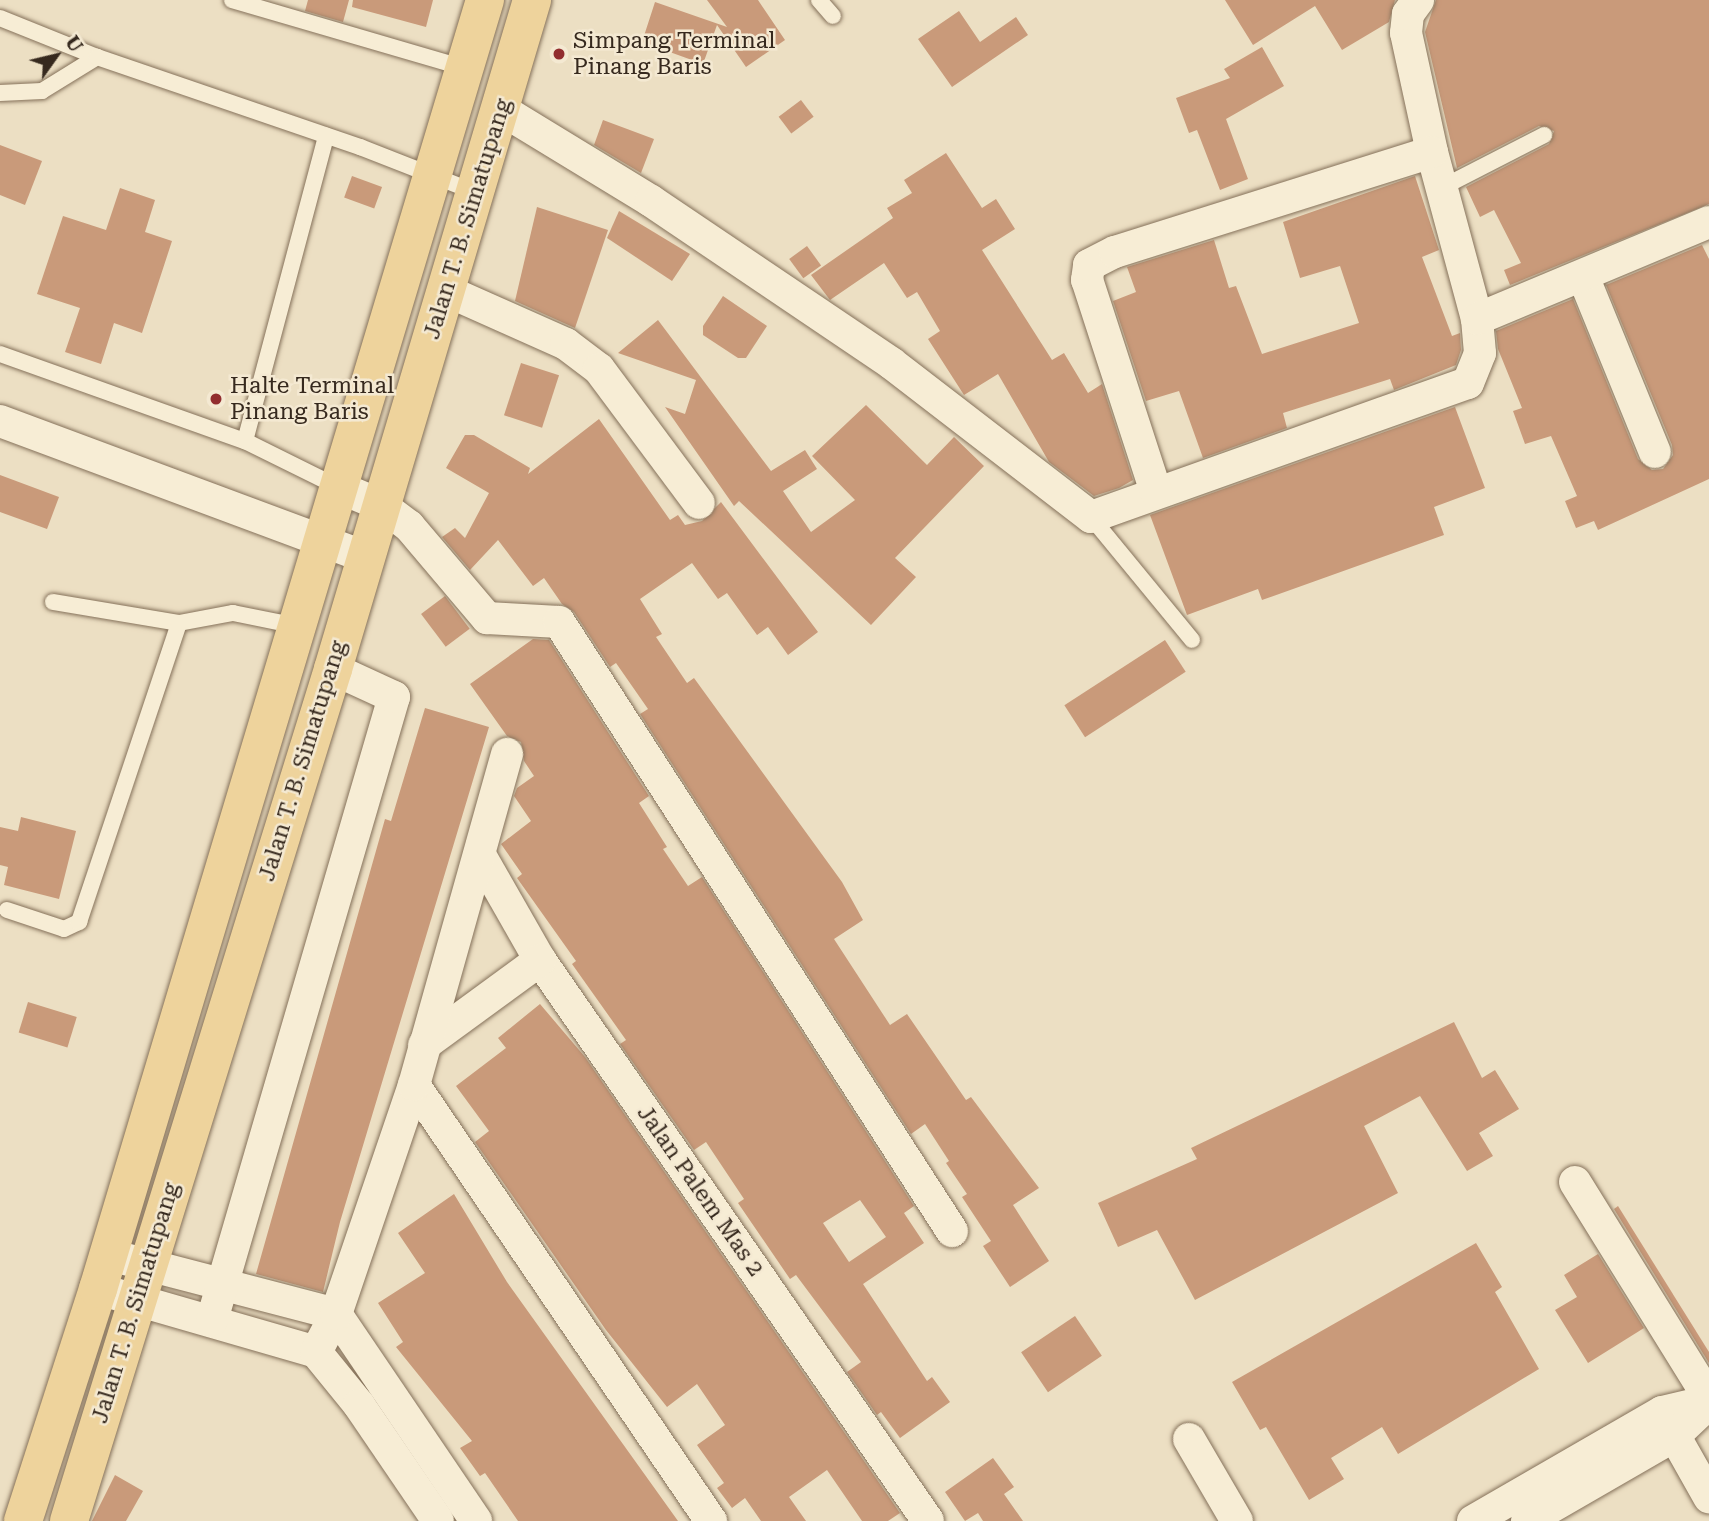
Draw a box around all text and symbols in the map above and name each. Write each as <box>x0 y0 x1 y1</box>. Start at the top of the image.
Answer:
north arrow <box>21 21 91 91</box>
place label: Simpang Terminal Pinang Baris <box>573 27 775 81</box>
text: U <box>60 31 87 56</box>
marker: Simpang Terminal Pinang Baris <box>551 46 567 62</box>
street label: Jalan T. B. Simatupang <box>418 95 518 343</box>
place label: Halte Terminal Pinang Baris <box>230 372 394 426</box>
marker: Halte Terminal Pinang Baris <box>208 391 224 407</box>
street label: Jalan T. B. Simatupang <box>253 637 353 885</box>
street label: Jalan Palem Mas 2 <box>631 1100 769 1282</box>
street label: Jalan T. B. Simatupang <box>86 1179 186 1427</box>

